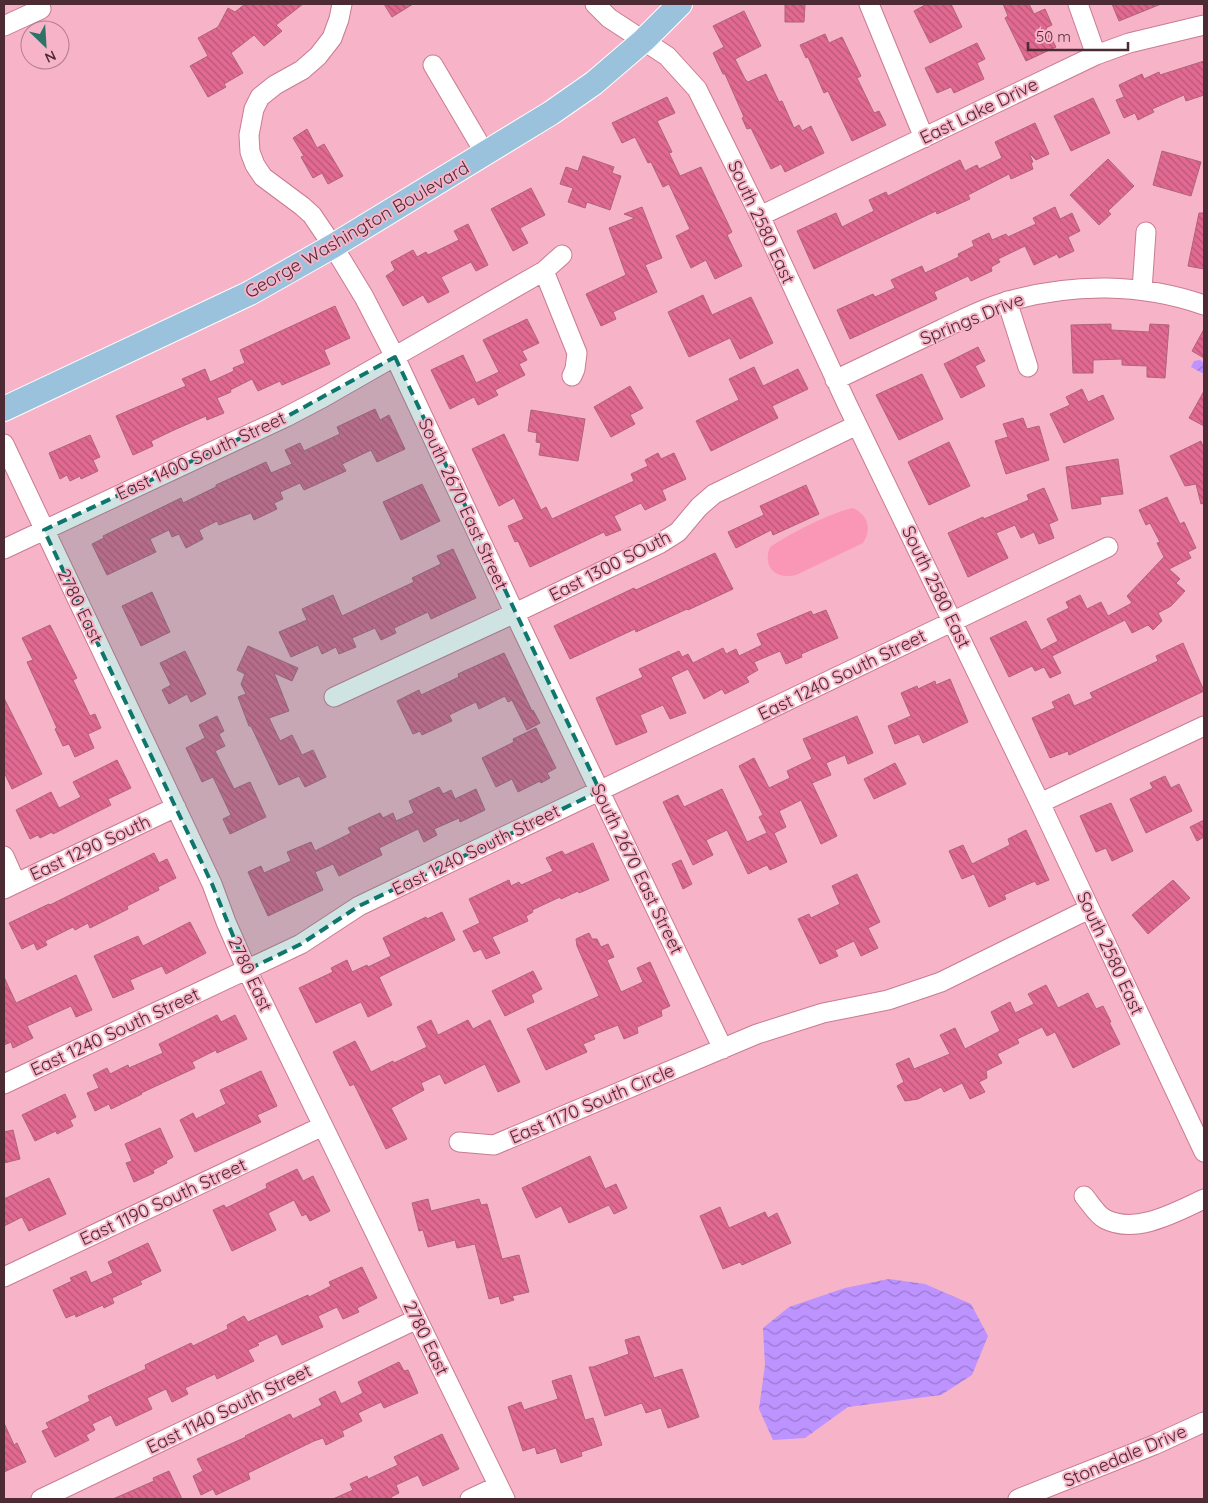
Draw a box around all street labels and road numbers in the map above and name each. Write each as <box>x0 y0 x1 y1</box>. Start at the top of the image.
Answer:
street label: East Lake Drive <box>916 72 1042 149</box>
street label: George Washington Boulevard <box>240 156 473 303</box>
street label: South 2580 East <box>723 157 800 287</box>
street label: Springs Drive <box>917 287 1027 350</box>
street label: East 1400 South Street <box>112 406 289 505</box>
street label: South 2670 East Street <box>414 414 513 593</box>
street label: South 2580 East <box>897 522 976 652</box>
street label: East 1300 SOuth <box>545 525 674 606</box>
street label: 2780 East <box>53 565 108 647</box>
street label: East 1240 South Street <box>754 624 929 725</box>
street label: South 2670 East Street <box>586 780 689 958</box>
street label: East 1240 South Street <box>388 799 563 900</box>
street label: East 1290 South <box>26 810 154 886</box>
street label: South 2580 East <box>1072 888 1149 1018</box>
street label: 2780 East <box>223 933 278 1015</box>
street label: East 1240 South Street <box>27 982 203 1081</box>
street label: East 1170 South Circle <box>506 1058 678 1149</box>
street label: East 1190 South Street <box>76 1153 250 1250</box>
street label: 2780 East <box>399 1297 454 1379</box>
street label: East 1140 South Street <box>143 1359 315 1458</box>
street label: Stonedale Drive <box>1060 1419 1190 1492</box>

